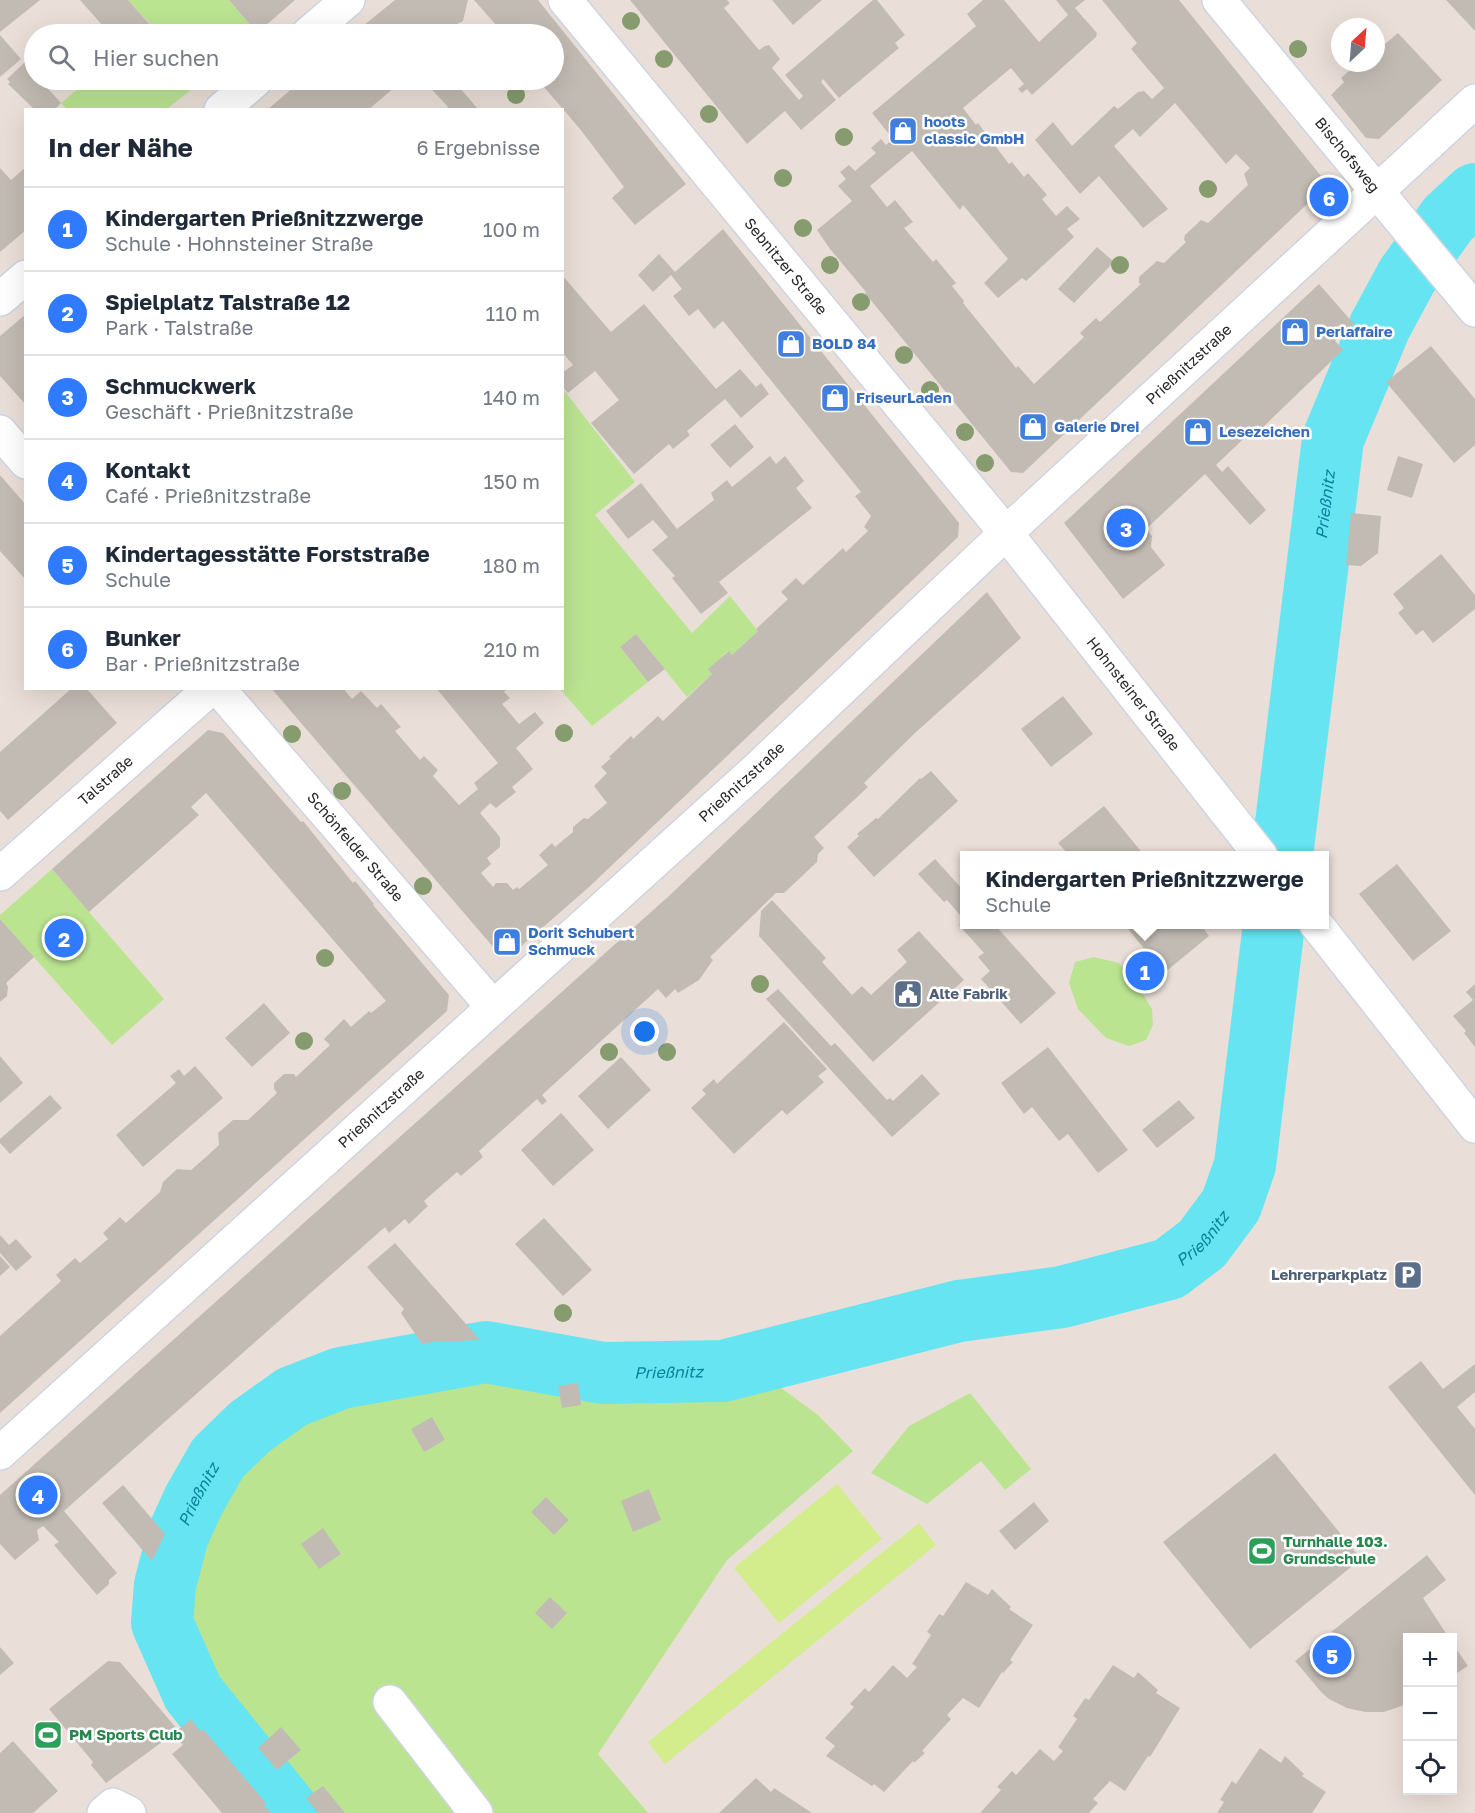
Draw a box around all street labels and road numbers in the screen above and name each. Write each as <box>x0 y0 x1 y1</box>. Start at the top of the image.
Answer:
street label: Bischofsweg <box>1312 113 1384 195</box>
street label: Sebnitzer Straße <box>741 214 832 318</box>
street label: Prießnitzstraße <box>1142 320 1235 408</box>
street label: Hohnsteiner Straße <box>1083 633 1185 754</box>
street label: Prießnitzstraße <box>694 738 788 825</box>
street label: Talstraße <box>74 751 136 809</box>
street label: Schönfelder Straße <box>304 788 408 905</box>
street label: Prießnitzstraße <box>334 1064 428 1151</box>

